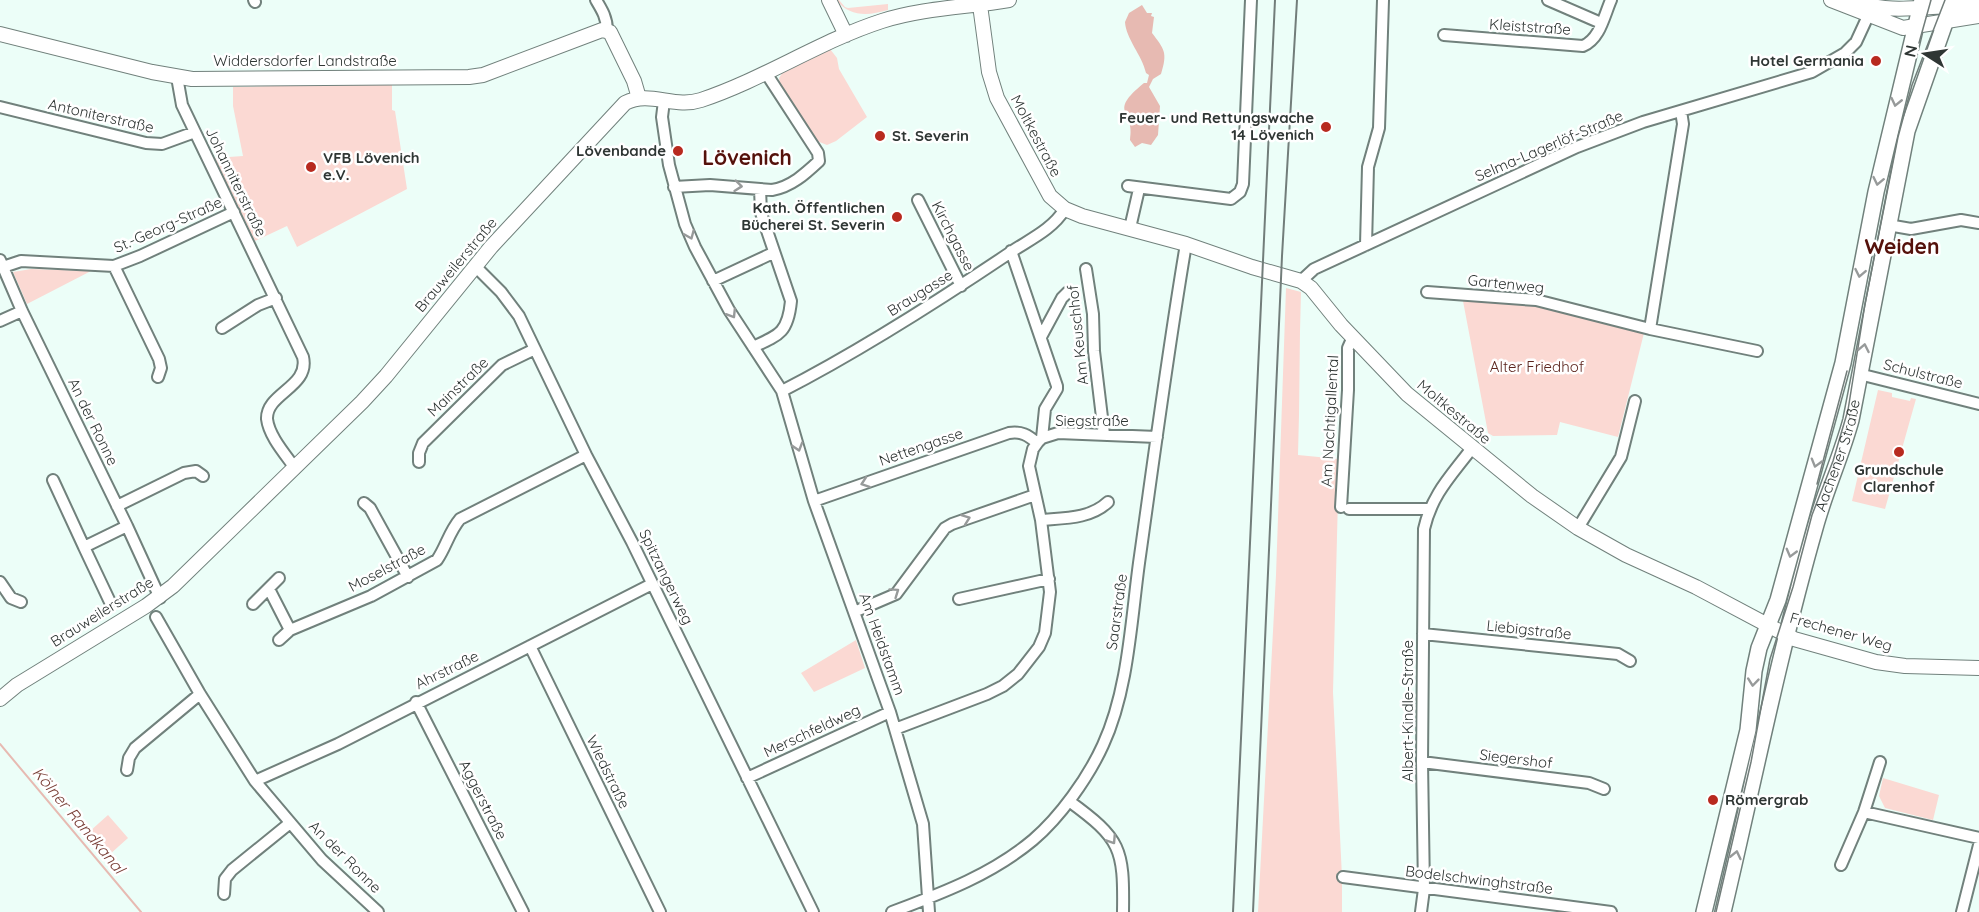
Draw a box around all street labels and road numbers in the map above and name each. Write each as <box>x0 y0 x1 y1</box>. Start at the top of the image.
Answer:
street label: Kleiststraße <box>1489 14 1572 39</box>
street label: Widdersdorfer Landstraße <box>213 51 397 70</box>
street label: Moltkestraße <box>1007 91 1066 180</box>
street label: Antoniterstraße <box>46 94 156 137</box>
street label: Selma-Lagerlöf-Straße <box>1472 106 1626 185</box>
street label: Johanniterstraße <box>202 124 271 240</box>
street label: St.-Georg-Straße <box>111 192 225 257</box>
street label: Kirchgasse <box>928 198 979 274</box>
street label: Brauweilerstraße <box>411 213 501 316</box>
street label: Braugasse <box>883 265 956 320</box>
street label: Gartenweg <box>1467 270 1545 297</box>
street label: Am Keuschhof <box>1063 283 1092 386</box>
street label: Mainstraße <box>423 353 492 420</box>
street label: Schulstraße <box>1881 354 1965 393</box>
street label: Am Nachtigallental <box>1317 355 1342 487</box>
street label: An der Ronne <box>64 375 123 469</box>
street label: Moltkestraße <box>1414 375 1495 448</box>
street label: Aachener Straße <box>1811 398 1864 514</box>
street label: Siegstraße <box>1055 411 1129 430</box>
street label: Nettengasse <box>876 423 965 470</box>
street label: Spitzangerweg <box>635 526 698 628</box>
street label: Moselstraße <box>345 539 429 596</box>
street label: Brauweilerstraße <box>47 572 157 651</box>
street label: Saarstraße <box>1102 573 1131 651</box>
street label: Am Heidstamm <box>855 590 910 698</box>
street label: Frechener Weg <box>1788 608 1895 655</box>
street label: Liebigstraße <box>1486 616 1573 643</box>
street label: Albert-Kindle-Straße <box>1398 640 1417 782</box>
street label: Ahrstraße <box>412 646 482 693</box>
street label: Merschfeldweg <box>760 700 863 761</box>
street label: Wiedstraße <box>582 732 634 812</box>
street label: Siegershof <box>1478 745 1554 772</box>
street label: Aggerstraße <box>455 757 512 843</box>
street label: An der Ronne <box>305 816 386 897</box>
street label: Bodelschwinghstraße <box>1404 861 1554 898</box>

